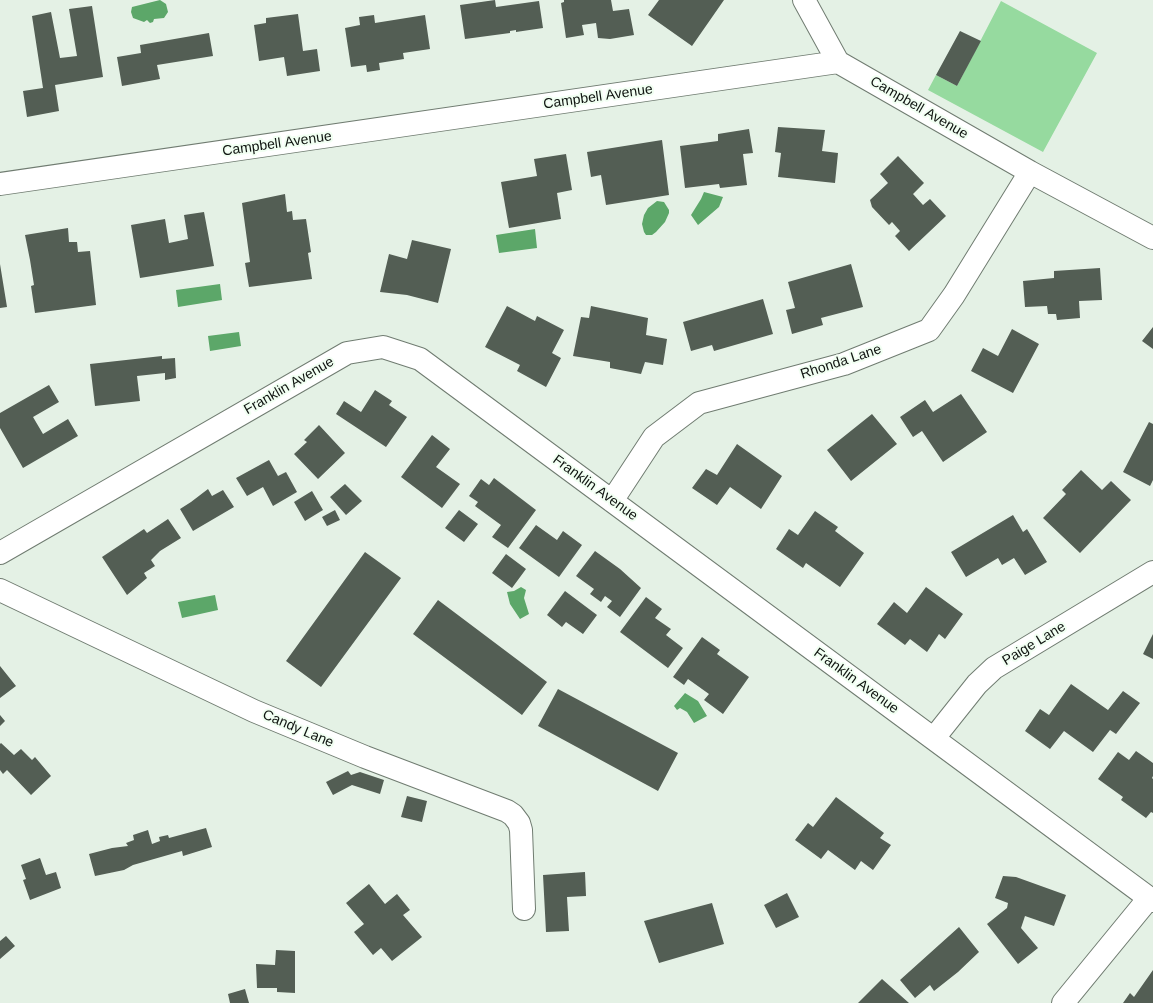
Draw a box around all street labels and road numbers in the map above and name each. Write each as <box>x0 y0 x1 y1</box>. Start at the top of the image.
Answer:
street label: Campbell Avenue <box>867 73 971 143</box>
street label: Campbell Avenue <box>542 81 654 113</box>
street label: Campbell Avenue <box>221 128 333 160</box>
street label: Rhonda Lane <box>798 341 884 383</box>
street label: Franklin Avenue <box>241 353 337 419</box>
street label: Franklin Avenue <box>549 452 641 524</box>
street label: Paige Lane <box>999 619 1069 669</box>
street label: Franklin Avenue <box>810 645 902 717</box>
street label: Candy Lane <box>260 707 336 751</box>

